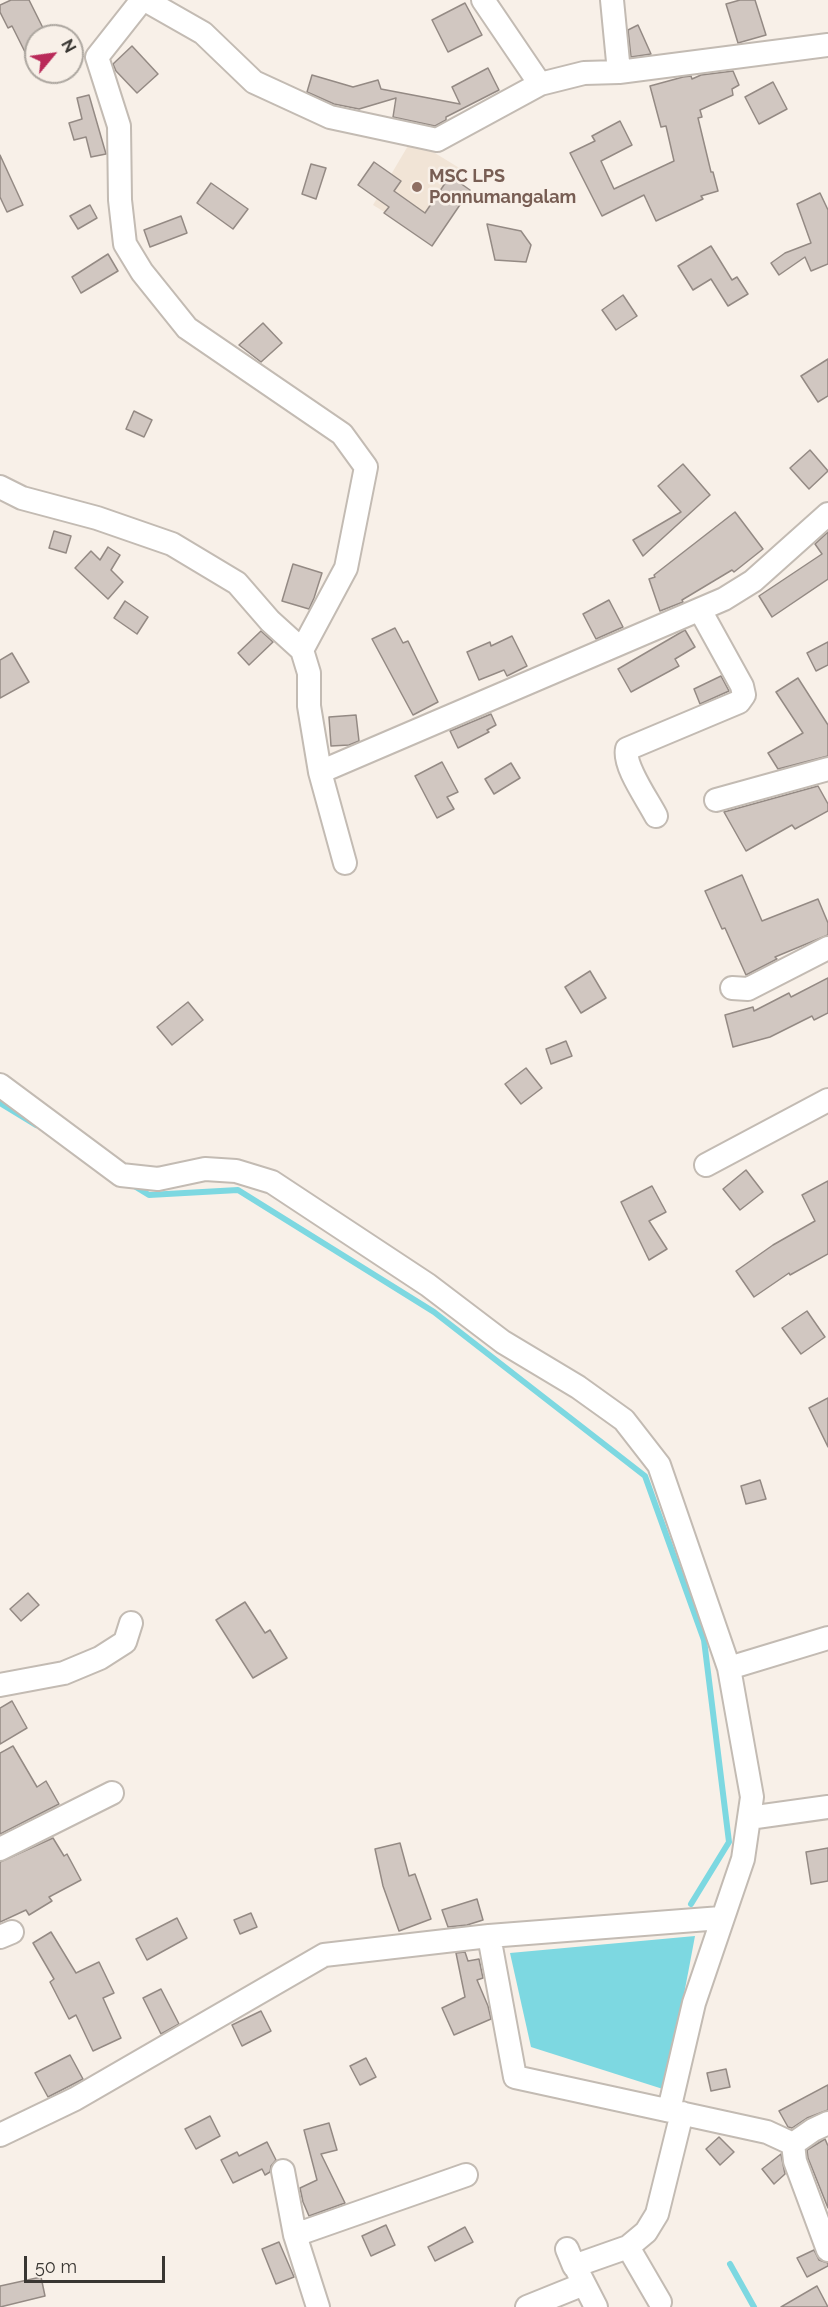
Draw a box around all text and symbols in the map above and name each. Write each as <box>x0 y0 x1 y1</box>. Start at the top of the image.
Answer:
north arrow <box>24 24 84 84</box>
text: N <box>57 36 80 56</box>
place label: MSC LPS Ponnumangalam <box>429 166 576 208</box>
marker: MSC LPS Ponnumangalam <box>410 180 424 194</box>
scale bar <box>27 2244 168 2282</box>
text: 50 m <box>35 2256 77 2277</box>

